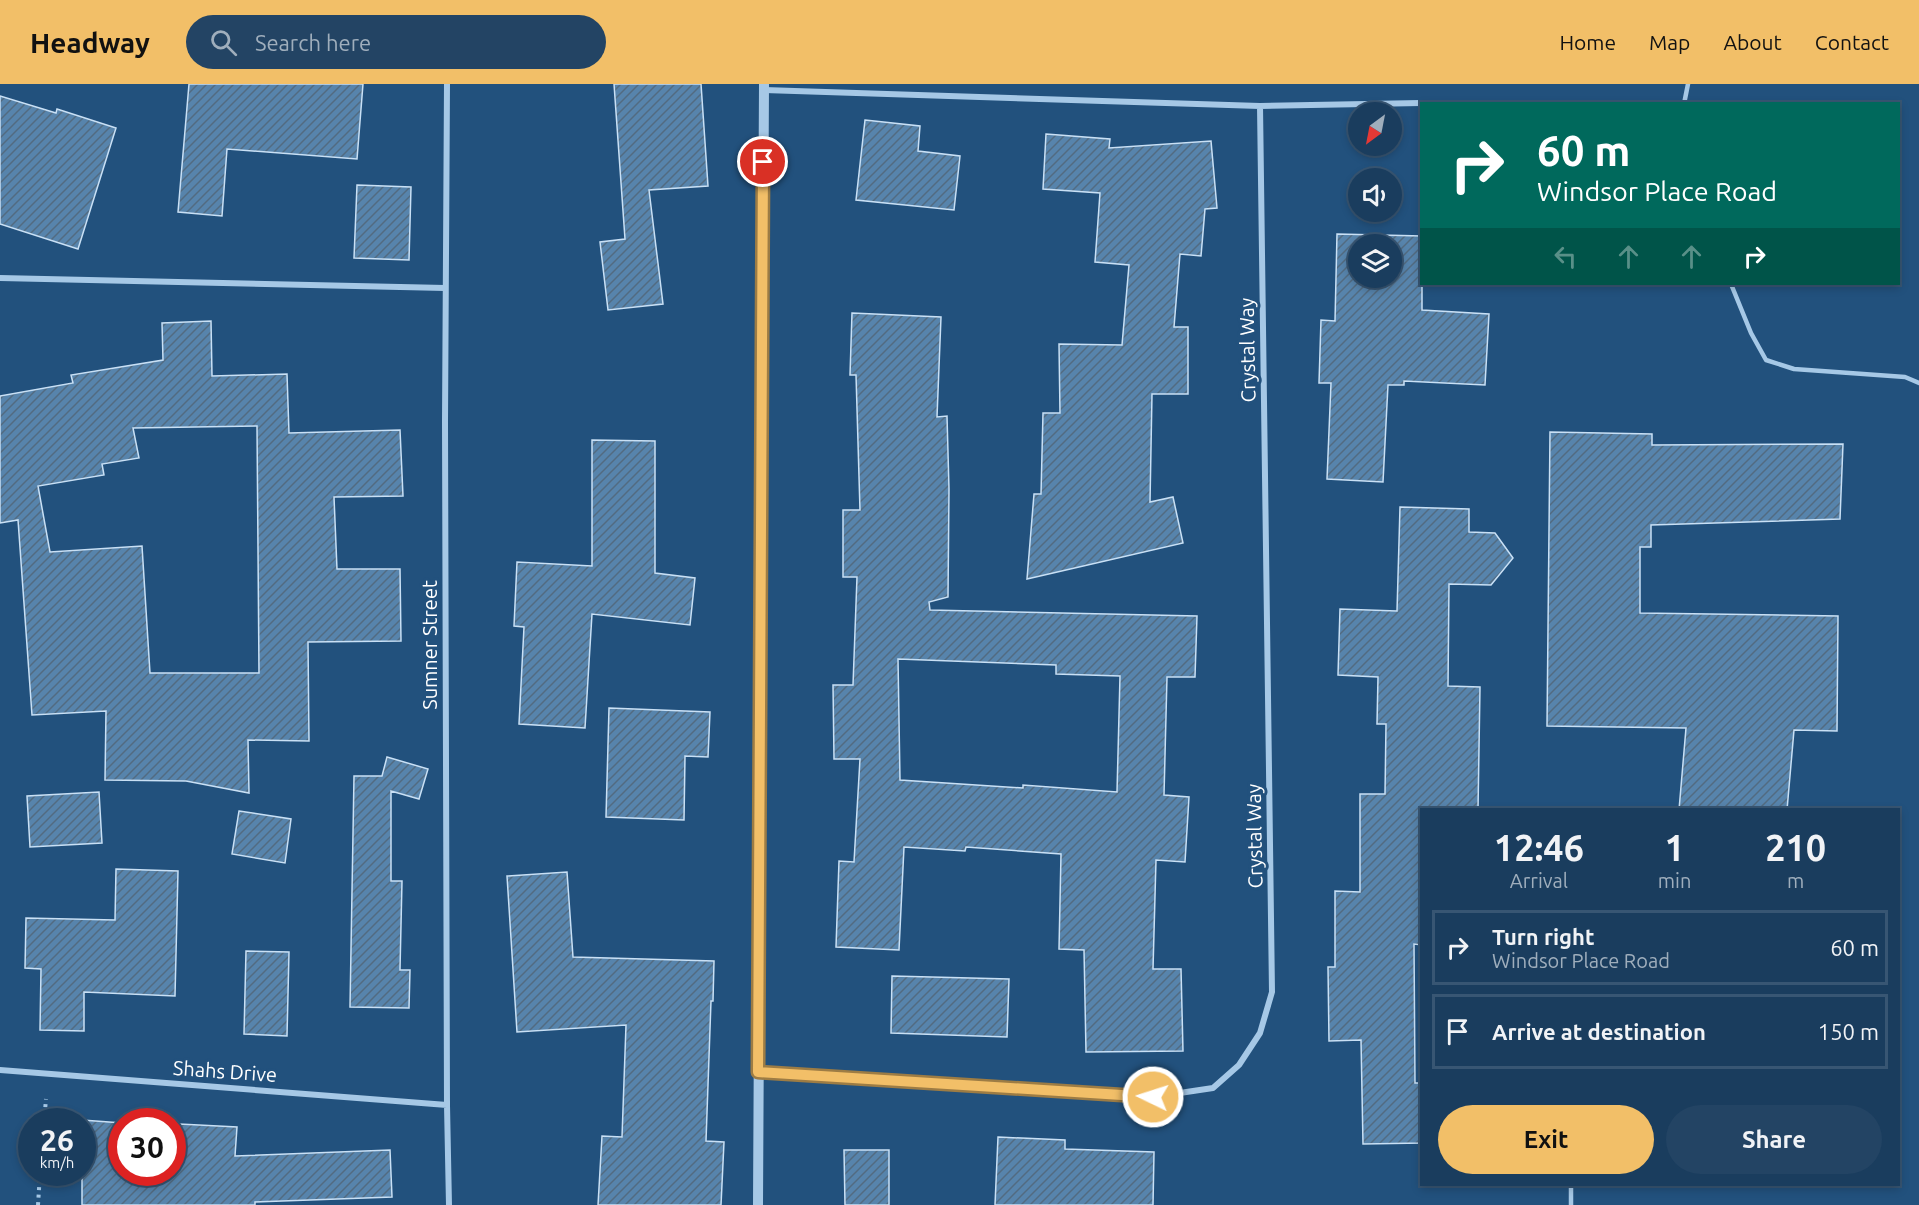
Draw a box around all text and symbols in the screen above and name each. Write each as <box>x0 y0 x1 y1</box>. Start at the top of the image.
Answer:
search box <box>186 15 606 69</box>
icon: search <box>207 26 240 59</box>
text: Headway <box>30 27 150 58</box>
text: Search here <box>255 30 371 55</box>
text: Home <box>1559 30 1616 54</box>
text: Map <box>1649 30 1690 54</box>
text: About <box>1723 30 1782 54</box>
text: Contact <box>1815 30 1889 54</box>
north arrow <box>1348 102 1402 156</box>
map controls <box>1348 102 1402 288</box>
icon: right <box>1438 126 1516 204</box>
text: 60 m <box>1537 127 1631 174</box>
pin <box>737 136 788 187</box>
icon: arrive <box>746 145 779 178</box>
button: sound <box>1348 168 1402 222</box>
text: Windsor Place Road <box>1537 176 1777 206</box>
button: layers <box>1348 234 1402 288</box>
icon: left <box>1549 240 1582 273</box>
icon: ahead <box>1612 240 1645 273</box>
icon: ahead <box>1675 240 1708 273</box>
icon: right <box>1738 240 1771 273</box>
street label: Crystal Way <box>1235 297 1259 402</box>
street label: Sumner Street <box>418 580 441 710</box>
street label: Crystal Way <box>1242 783 1266 888</box>
text: 12:46 <box>1494 827 1584 868</box>
text: 1 <box>1664 827 1685 868</box>
text: 210 <box>1765 827 1826 868</box>
text: Arrival <box>1510 869 1568 892</box>
text: min <box>1658 869 1691 892</box>
text: m <box>1787 869 1804 892</box>
text: Turn right <box>1492 924 1594 949</box>
icon: right <box>1441 931 1474 964</box>
text: 60 m <box>1830 935 1879 960</box>
text: Windsor Place Road <box>1492 949 1670 972</box>
icon: arrive <box>1441 1015 1474 1048</box>
text: Arrive at destination <box>1492 1019 1706 1044</box>
text: 150 m <box>1818 1019 1879 1044</box>
street label: Shahs Drive <box>172 1056 278 1086</box>
position arrow <box>1121 1065 1185 1129</box>
button: Exit <box>1438 1105 1654 1174</box>
button: Share <box>1666 1105 1882 1174</box>
speed limit sign: 30 <box>108 1108 186 1186</box>
text: 26 <box>40 1123 74 1157</box>
text: km/h <box>40 1154 74 1171</box>

